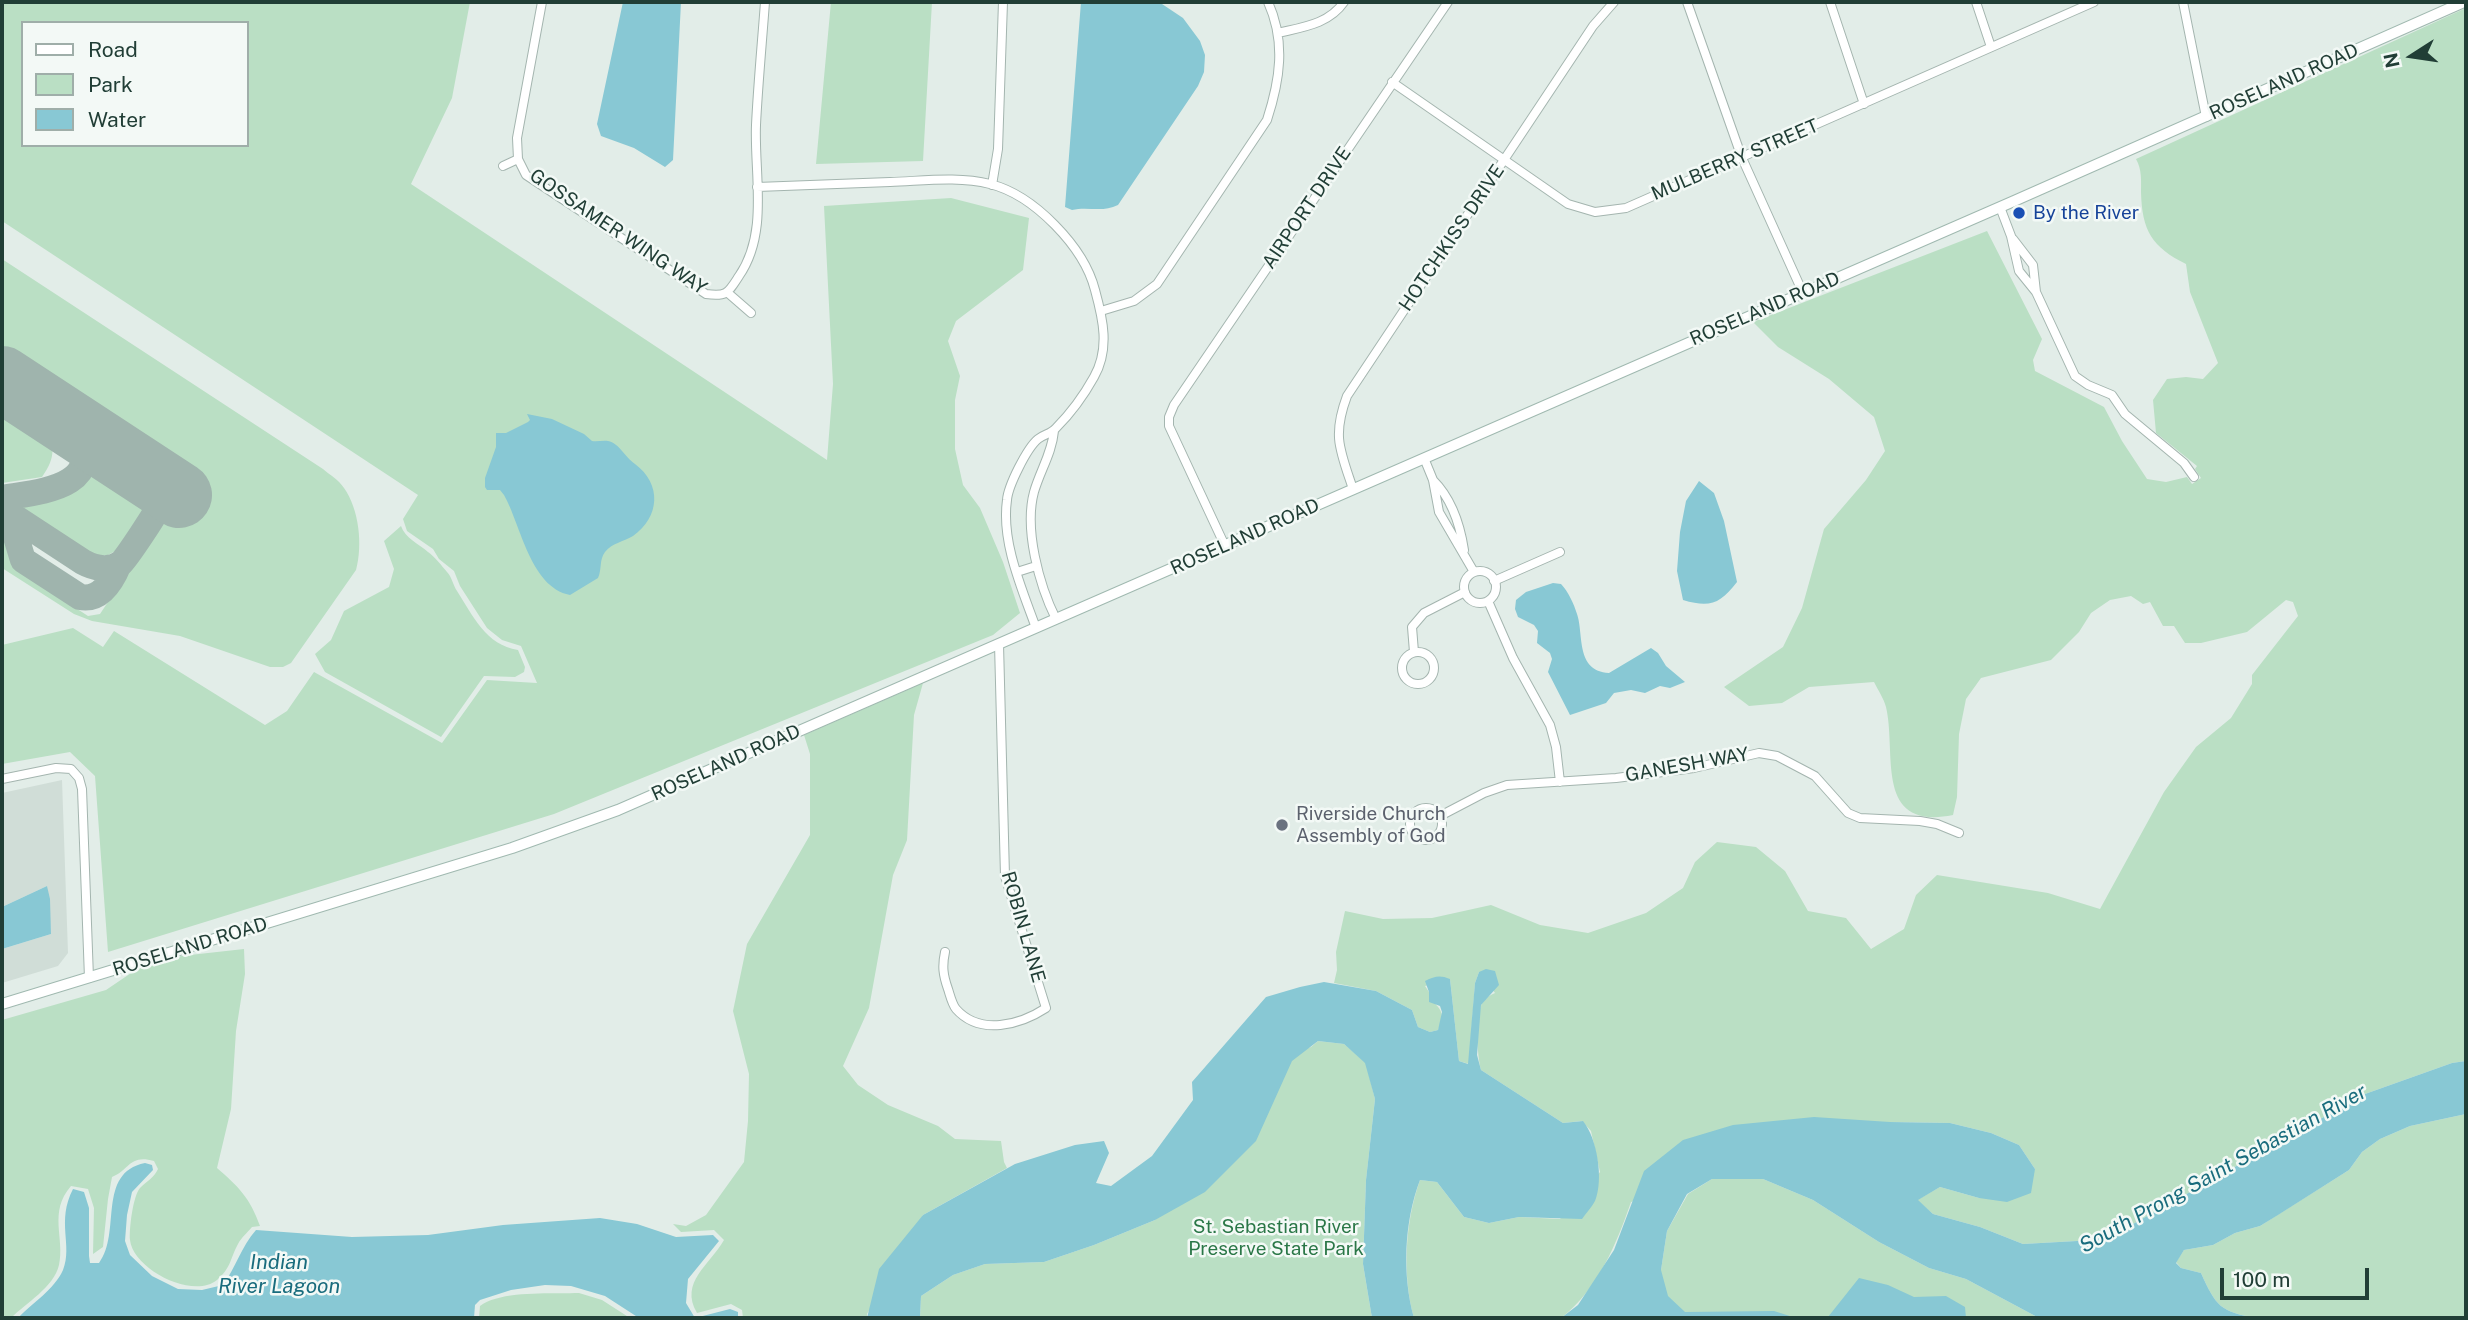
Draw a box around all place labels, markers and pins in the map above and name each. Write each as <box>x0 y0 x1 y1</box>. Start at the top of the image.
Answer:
place label: By the River <box>2033 202 2139 224</box>
marker: By the River <box>2011 205 2027 221</box>
place label: Riverside Church Assembly of God <box>1296 803 1446 847</box>
marker: Riverside Church Assembly of God <box>1274 817 1290 833</box>

